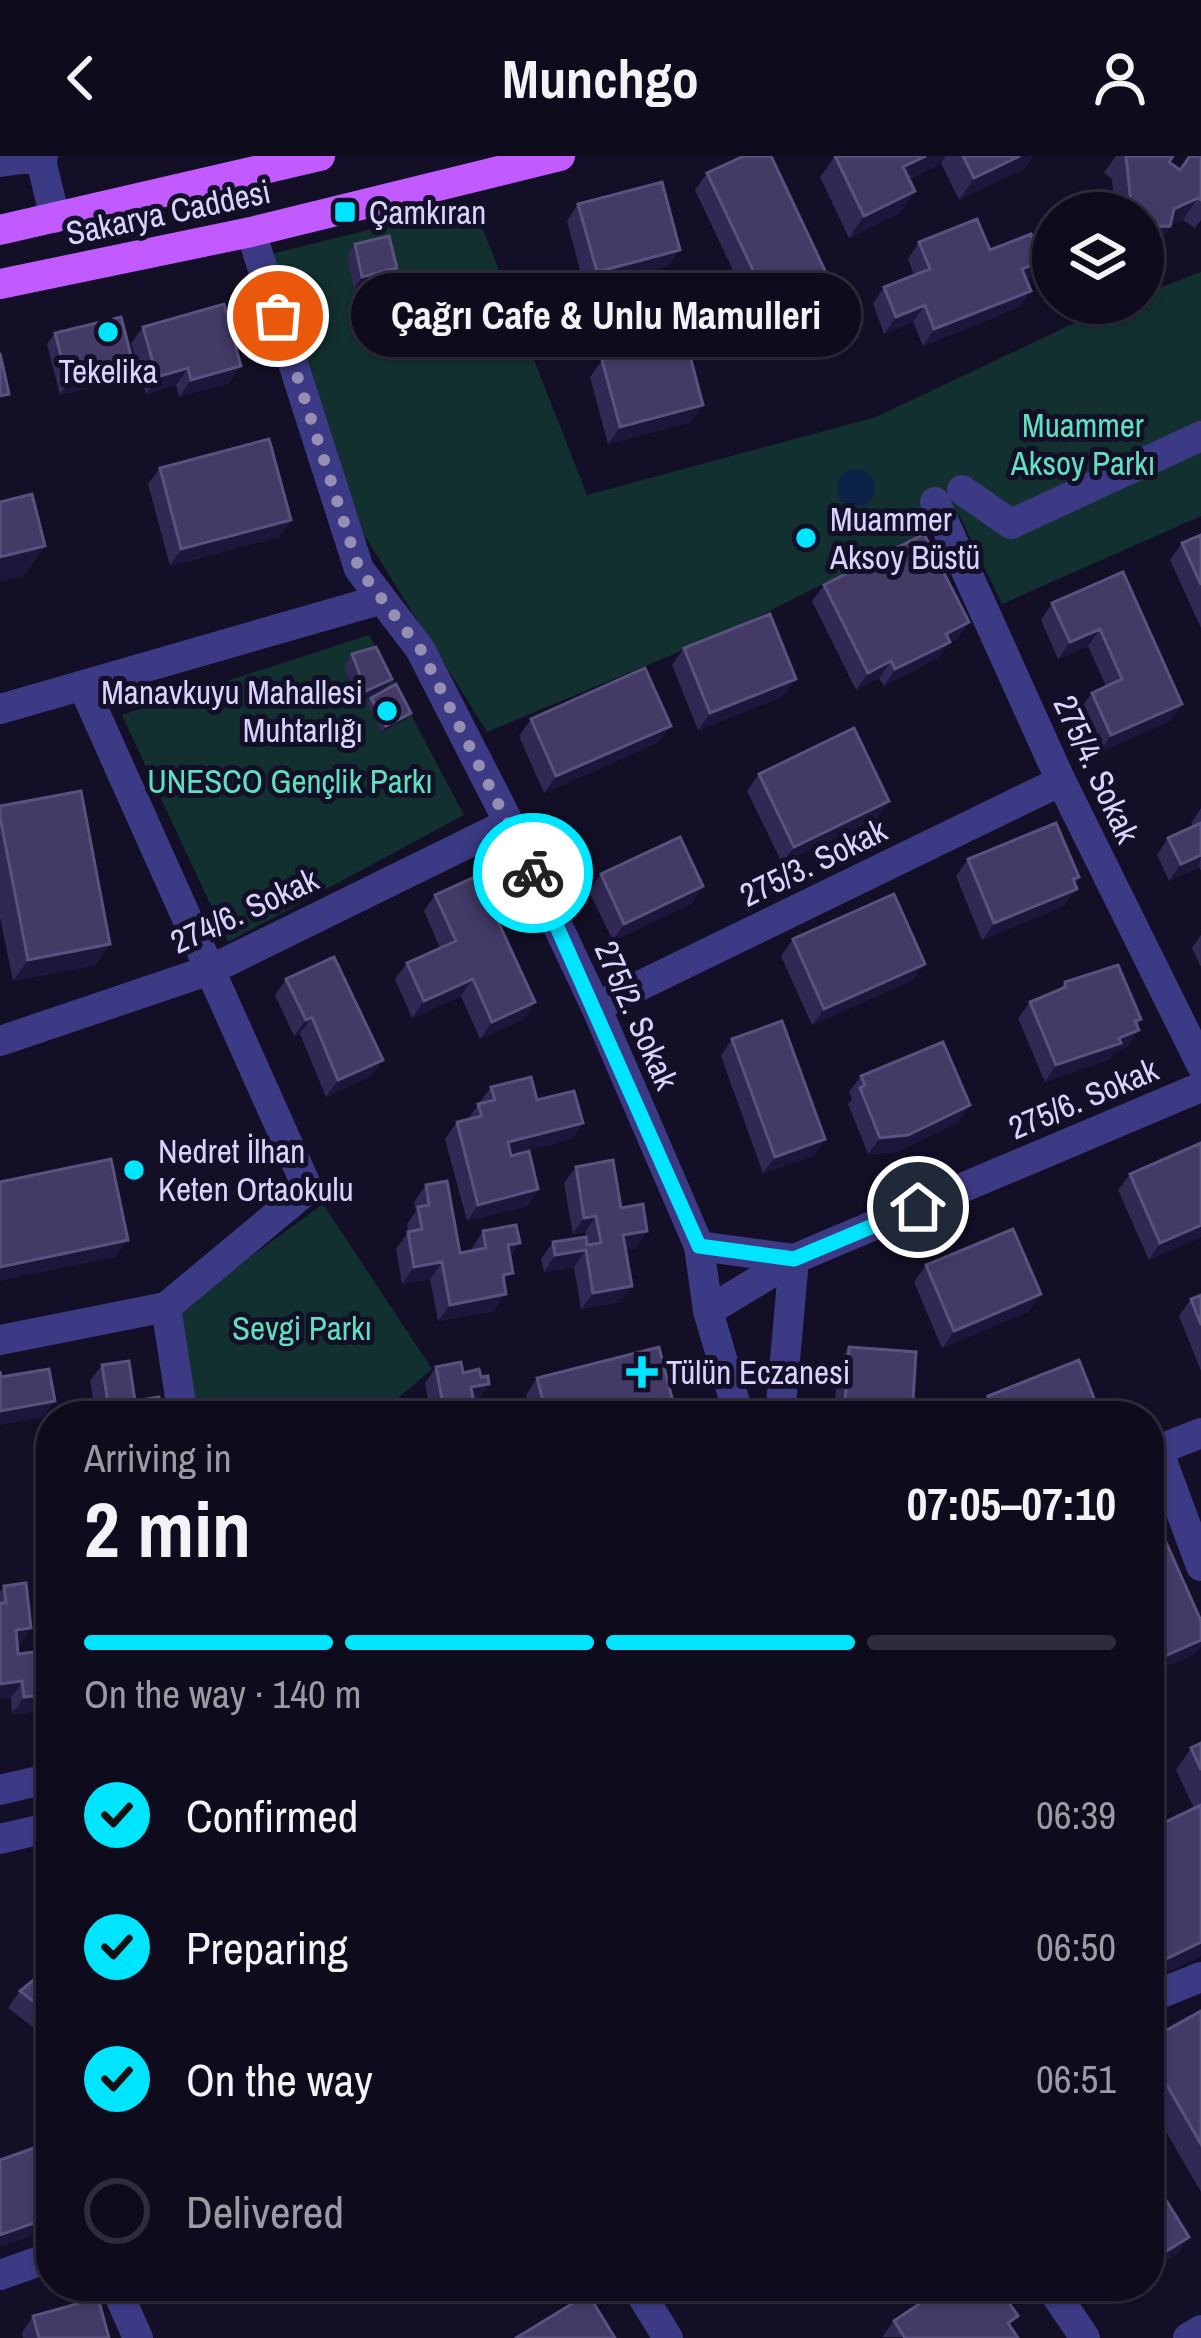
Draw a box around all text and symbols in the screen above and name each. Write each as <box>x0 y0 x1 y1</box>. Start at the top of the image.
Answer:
text: Munchgo <box>502 42 699 115</box>
icon: back <box>48 45 114 111</box>
icon: person <box>1087 45 1153 111</box>
street label: Sakarya Caddesi <box>62 169 274 255</box>
place label: Çamkıran <box>369 190 486 234</box>
map controls <box>1032 192 1164 324</box>
button: layers <box>1032 192 1164 324</box>
marker: Çamkıran <box>332 199 358 225</box>
pin <box>227 265 329 367</box>
callout: Çağrı Cafe & Unlu Mamulleri <box>350 274 860 358</box>
icon: bag <box>245 283 311 349</box>
text: Çağrı Cafe & Unlu Mamulleri <box>391 289 821 341</box>
marker: Tekelika <box>95 319 121 345</box>
place label: Tekelika <box>58 349 158 393</box>
park label: Muammer Aksoy Parkı <box>1010 403 1155 485</box>
place label: Muammer Aksoy Büstü <box>829 497 980 579</box>
marker: Muammer Aksoy Büstü <box>793 525 819 551</box>
place label: Manavkuyu Mahallesi Muhtarlığı <box>101 670 363 752</box>
street label: 275/4. Sokak <box>1044 688 1151 850</box>
marker: Manavkuyu Mahallesi Muhtarlığı <box>374 698 400 724</box>
park label: UNESCO Gençlik Parkı <box>147 759 433 803</box>
street label: 275/3. Sokak <box>732 807 894 916</box>
courier <box>473 813 593 933</box>
icon: bike <box>500 840 566 906</box>
street label: 274/6. Sokak <box>163 856 325 963</box>
street label: 275/2. Sokak <box>585 934 689 1097</box>
street label: 275/6. Sokak <box>1002 1047 1165 1149</box>
place label: Nedret İlhan Keten Ortaokulu <box>158 1129 354 1211</box>
pin <box>867 1156 969 1258</box>
marker: Nedret İlhan Keten Ortaokulu <box>121 1157 147 1183</box>
icon: home <box>885 1174 951 1240</box>
park label: Sevgi Parkı <box>232 1306 372 1350</box>
place label: Tülün Eczanesi <box>666 1350 850 1394</box>
marker: Tülün Eczanesi <box>629 1359 655 1385</box>
text: Arriving in <box>84 1432 232 1484</box>
text: 07:05–07:10 <box>907 1473 1116 1534</box>
text: 2 min <box>84 1476 251 1581</box>
text: On the way · 140 m <box>84 1668 361 1720</box>
icon: check <box>84 1782 150 1848</box>
text: Confirmed <box>186 1785 358 1846</box>
text: 06:39 <box>1036 1789 1116 1841</box>
icon: check <box>84 1914 150 1980</box>
text: Preparing <box>186 1917 348 1978</box>
text: 06:50 <box>1036 1921 1116 1973</box>
icon: check <box>84 2046 150 2112</box>
text: On the way <box>186 2049 373 2110</box>
text: 06:51 <box>1036 2053 1116 2105</box>
text: Delivered <box>186 2181 344 2242</box>

